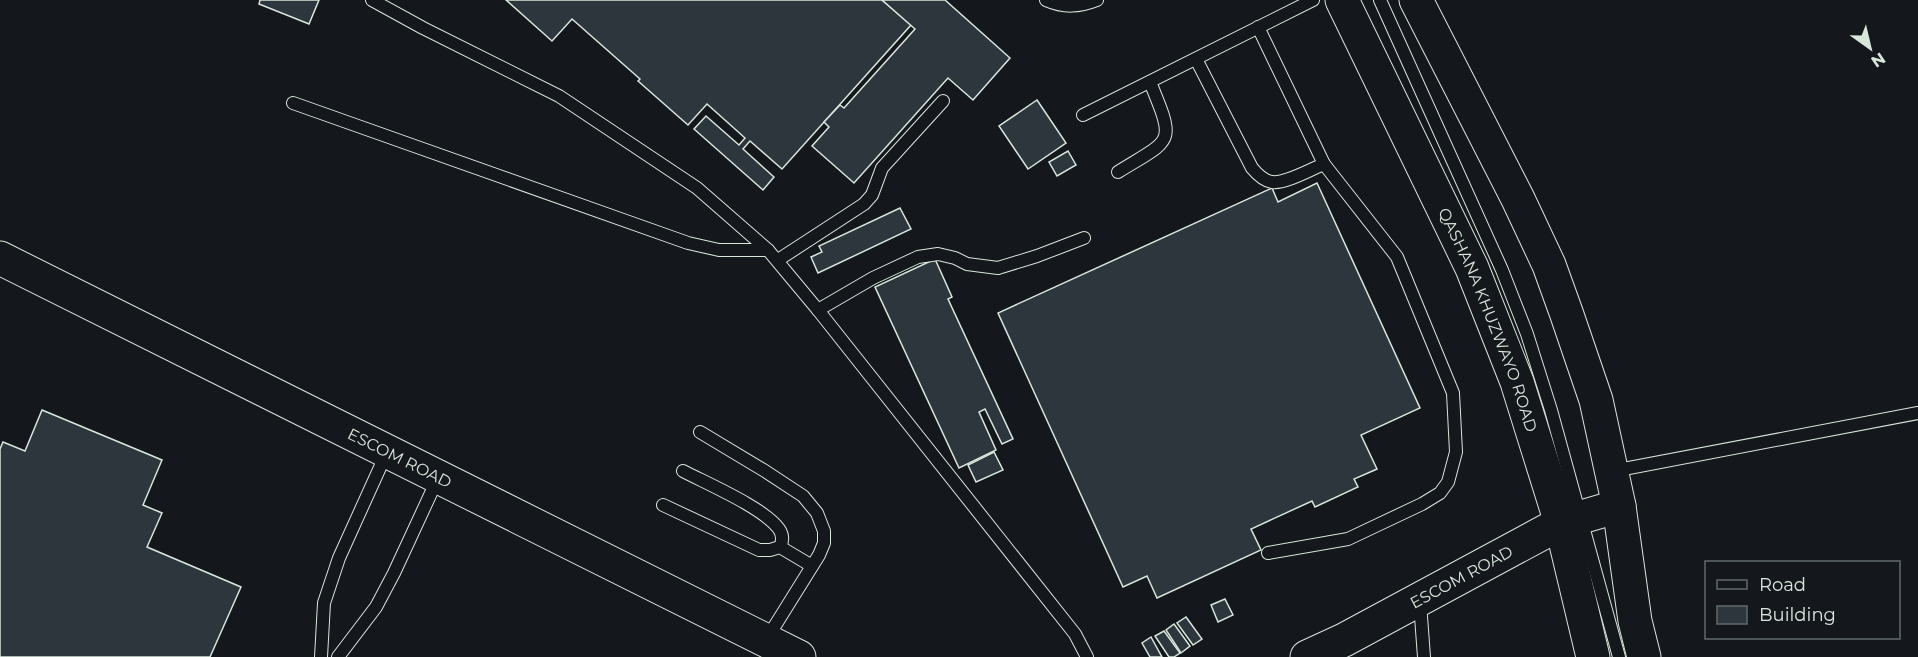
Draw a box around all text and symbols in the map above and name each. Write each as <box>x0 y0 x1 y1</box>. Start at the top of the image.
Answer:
north arrow <box>1840 18 1900 78</box>
text: N <box>1867 49 1889 72</box>
street label: QASHANA KHUZWAYO ROAD <box>1435 205 1541 434</box>
street label: ESCOM ROAD <box>345 424 455 492</box>
street label: ESCOM ROAD <box>1407 541 1516 612</box>
legend <box>1705 561 1900 639</box>
text: Road <box>1759 574 1806 596</box>
text: Building <box>1759 604 1836 626</box>

